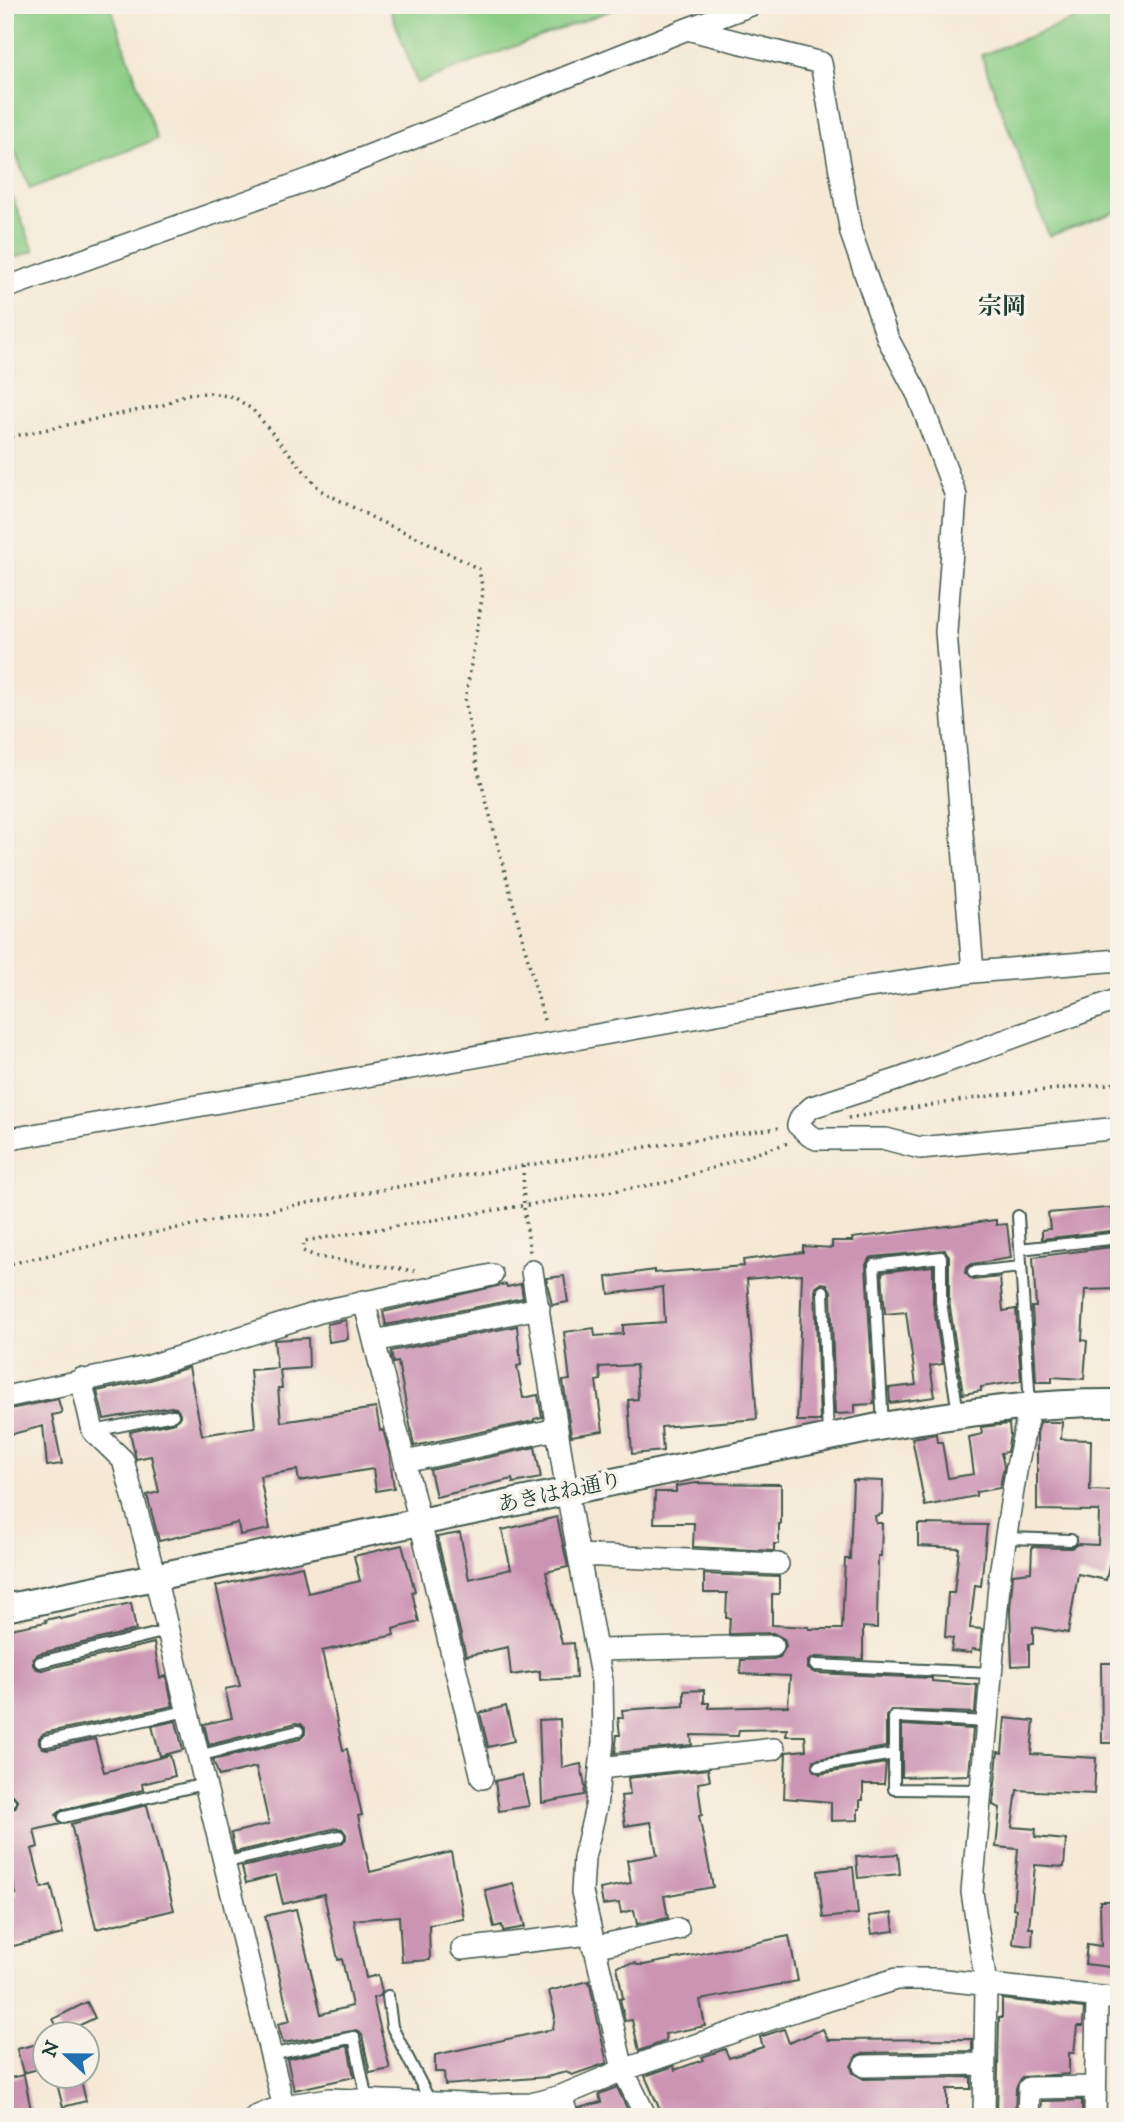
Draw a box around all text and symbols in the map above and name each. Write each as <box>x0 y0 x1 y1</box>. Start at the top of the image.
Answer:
district label: 宗岡 <box>978 292 1026 322</box>
street label: あきはね通り <box>496 1467 624 1519</box>
north arrow <box>32 2021 102 2090</box>
text: N <box>38 2037 65 2061</box>

